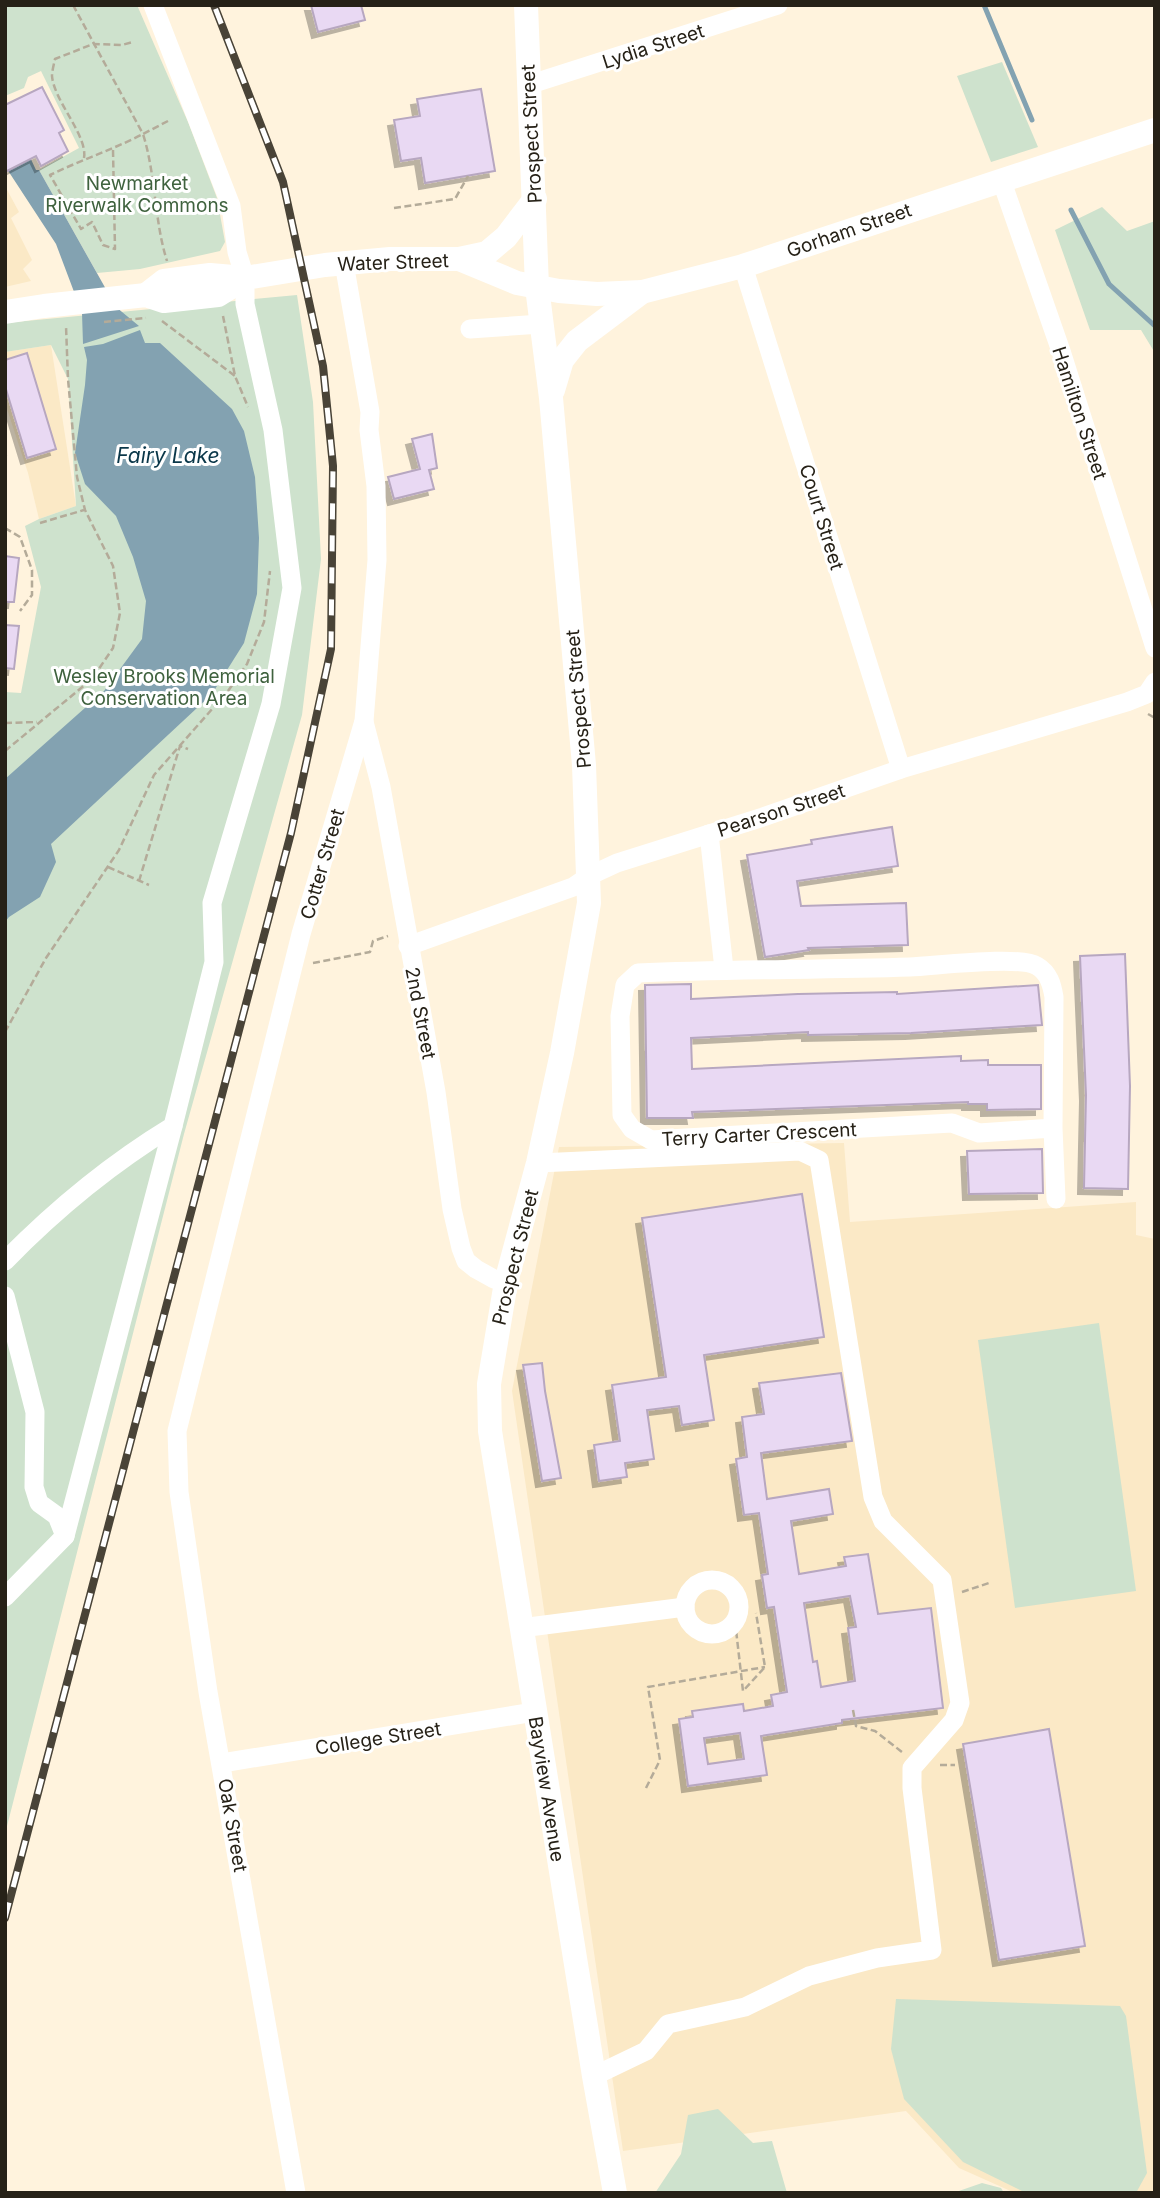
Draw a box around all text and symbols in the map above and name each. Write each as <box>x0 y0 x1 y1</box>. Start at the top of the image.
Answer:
street label: Lydia Street <box>599 19 707 74</box>
street label: Prospect Street <box>516 64 547 204</box>
park label: Newmarket Riverwalk Commons <box>45 172 229 217</box>
street label: Gorham Street <box>784 198 915 263</box>
street label: Water Street <box>337 249 449 276</box>
street label: Hamilton Street <box>1047 344 1112 483</box>
water label: Fairy Lake <box>116 443 220 468</box>
street label: Court Street <box>795 462 848 573</box>
street label: Prospect Street <box>561 629 596 769</box>
park label: Wesley Brooks Memorial Conservation Area <box>53 665 275 710</box>
street label: Pearson Street <box>714 779 848 842</box>
street label: Cotter Street <box>296 806 349 922</box>
street label: 2nd Street <box>400 965 441 1061</box>
street label: Terry Carter Crescent <box>661 1118 857 1151</box>
street label: Prospect Street <box>487 1187 543 1327</box>
street label: Bayview Avenue <box>524 1715 569 1864</box>
street label: College Street <box>313 1717 443 1760</box>
street label: Oak Street <box>213 1777 252 1874</box>

